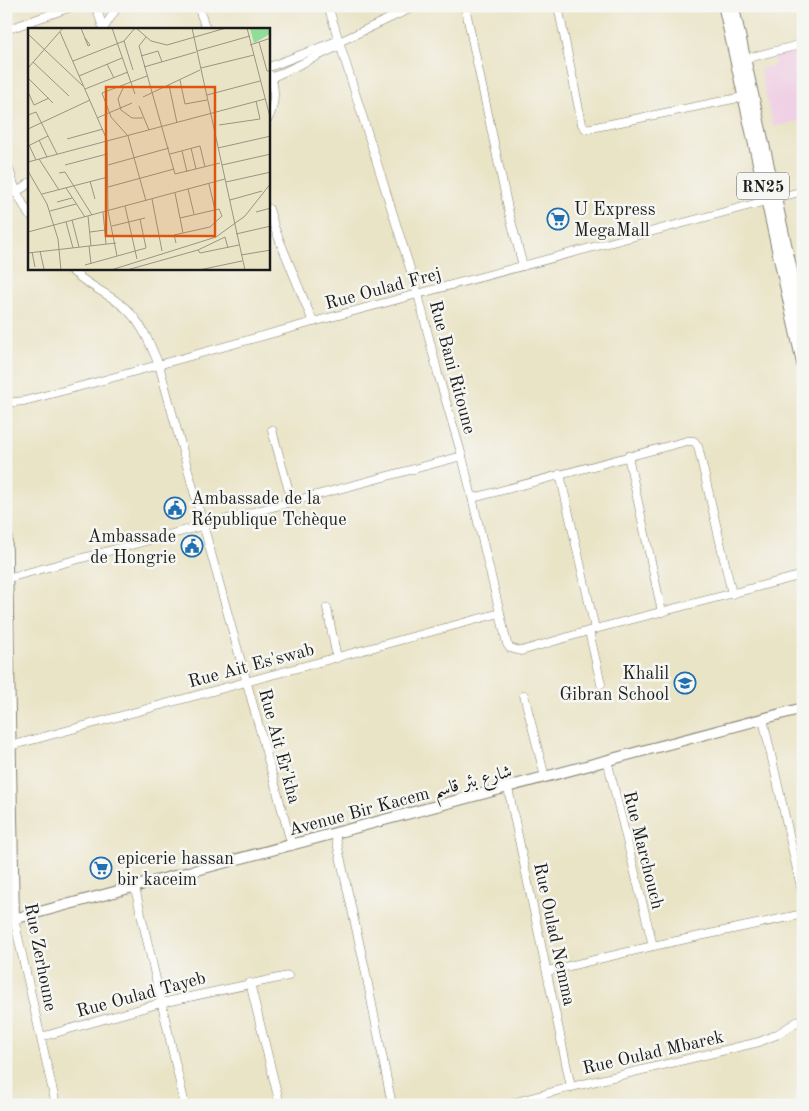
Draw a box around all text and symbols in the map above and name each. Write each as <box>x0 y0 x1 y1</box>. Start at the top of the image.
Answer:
inset map <box>28 28 270 270</box>
road number: RN25 <box>737 172 789 200</box>
place label: U Express MegaMall <box>574 201 656 240</box>
supermarket icon: U Express MegaMall <box>546 207 570 231</box>
street label: Rue Oulad Frej <box>323 265 443 313</box>
street label: Rue Bani Ritoune <box>426 299 479 436</box>
place label: Ambassade de la République Tchèque <box>191 490 346 529</box>
public building icon: Ambassade de la République Tchèque <box>163 496 187 520</box>
place label: Ambassade de Hongrie <box>88 528 176 567</box>
public building icon: Ambassade de Hongrie <box>180 534 204 558</box>
street label: Rue Ait Es'swab <box>186 640 316 691</box>
place label: Khalil Gibran School <box>559 665 669 704</box>
school or university icon: Khalil Gibran School <box>673 671 697 695</box>
street label: Rue Ait Er'kha <box>255 687 303 806</box>
street label: Avenue Bir Kacem شارع بئر قاسم <box>287 762 516 847</box>
street label: Rue Marchouch <box>620 789 666 911</box>
place label: epicerie hassan bir kaceim <box>117 850 234 889</box>
supermarket icon: epicerie hassan bir kaceim <box>89 856 113 880</box>
street label: Rue Oulad Nemma <box>530 861 578 1008</box>
street label: Rue Zerhoune <box>21 902 59 1013</box>
street label: Rue Oulad Tayeb <box>75 969 208 1021</box>
street label: Rue Oulad Mbarek <box>581 1028 726 1078</box>

